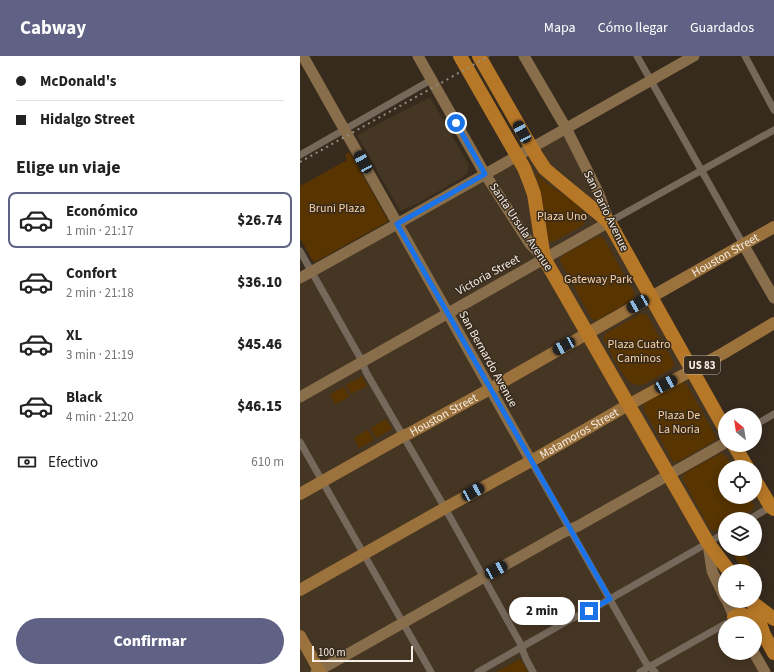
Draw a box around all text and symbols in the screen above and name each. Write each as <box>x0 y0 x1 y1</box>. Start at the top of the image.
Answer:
text: Cabway <box>20 15 86 42</box>
text: Mapa <box>544 18 576 38</box>
text: Cómo llegar <box>598 18 668 38</box>
text: Guardados <box>690 18 754 38</box>
text: McDonald's <box>40 71 117 92</box>
text: Hidalgo Street <box>40 109 135 130</box>
route start <box>447 114 465 132</box>
car <box>511 119 533 145</box>
car <box>352 149 374 175</box>
text: Elige un viaje <box>16 155 121 180</box>
street label: San Dario Avenue <box>579 168 633 254</box>
street label: Santa Ursula Avenue <box>485 179 557 275</box>
park label: Bruni Plaza <box>309 200 365 217</box>
text: Económico <box>66 201 138 222</box>
icon: car <box>18 202 54 238</box>
park label: Plaza Uno <box>537 208 587 225</box>
text: $26.74 <box>237 210 282 231</box>
text: 1 min · 21:17 <box>66 222 134 240</box>
street label: Houston Street <box>688 229 762 281</box>
street label: Victoria Street <box>453 250 523 300</box>
text: Confort <box>66 263 117 284</box>
icon: car <box>18 264 54 300</box>
park label: Gateway Park <box>564 271 632 288</box>
text: $36.10 <box>237 272 282 293</box>
text: 2 min · 21:18 <box>66 284 134 302</box>
car <box>625 293 651 315</box>
street label: San Bernardo Avenue <box>454 308 522 410</box>
text: XL <box>66 325 82 346</box>
icon: car <box>18 326 54 362</box>
text: $45.46 <box>237 334 282 355</box>
car <box>551 335 577 357</box>
park label: Plaza Cuatro Caminos <box>608 336 670 367</box>
text: 3 min · 21:19 <box>66 346 134 364</box>
road number: US 83 <box>684 356 720 374</box>
car <box>653 373 679 395</box>
text: Black <box>66 387 103 408</box>
icon: car <box>18 388 54 424</box>
street label: Houston Street <box>406 389 480 440</box>
text: $46.15 <box>237 396 282 417</box>
street label: Matamoros Street <box>536 404 622 463</box>
park label: Plaza De La Noria <box>658 407 700 438</box>
text: 4 min · 21:20 <box>66 408 134 426</box>
north arrow <box>718 408 762 452</box>
map controls <box>718 408 762 660</box>
icon: cash <box>16 451 38 473</box>
text: Efectivo <box>48 452 98 473</box>
text: 610 m <box>251 453 284 471</box>
button: locate <box>718 460 762 504</box>
car <box>460 481 486 503</box>
button: layers <box>718 512 762 556</box>
car <box>483 559 509 581</box>
button: + <box>718 564 762 608</box>
callout: 2 min <box>509 597 575 625</box>
text: 2 min <box>526 602 558 620</box>
route end <box>580 602 598 620</box>
button: − <box>718 616 762 660</box>
button: Confirmar <box>16 618 284 664</box>
scale bar <box>312 644 413 663</box>
text: 100 m <box>318 645 346 660</box>

